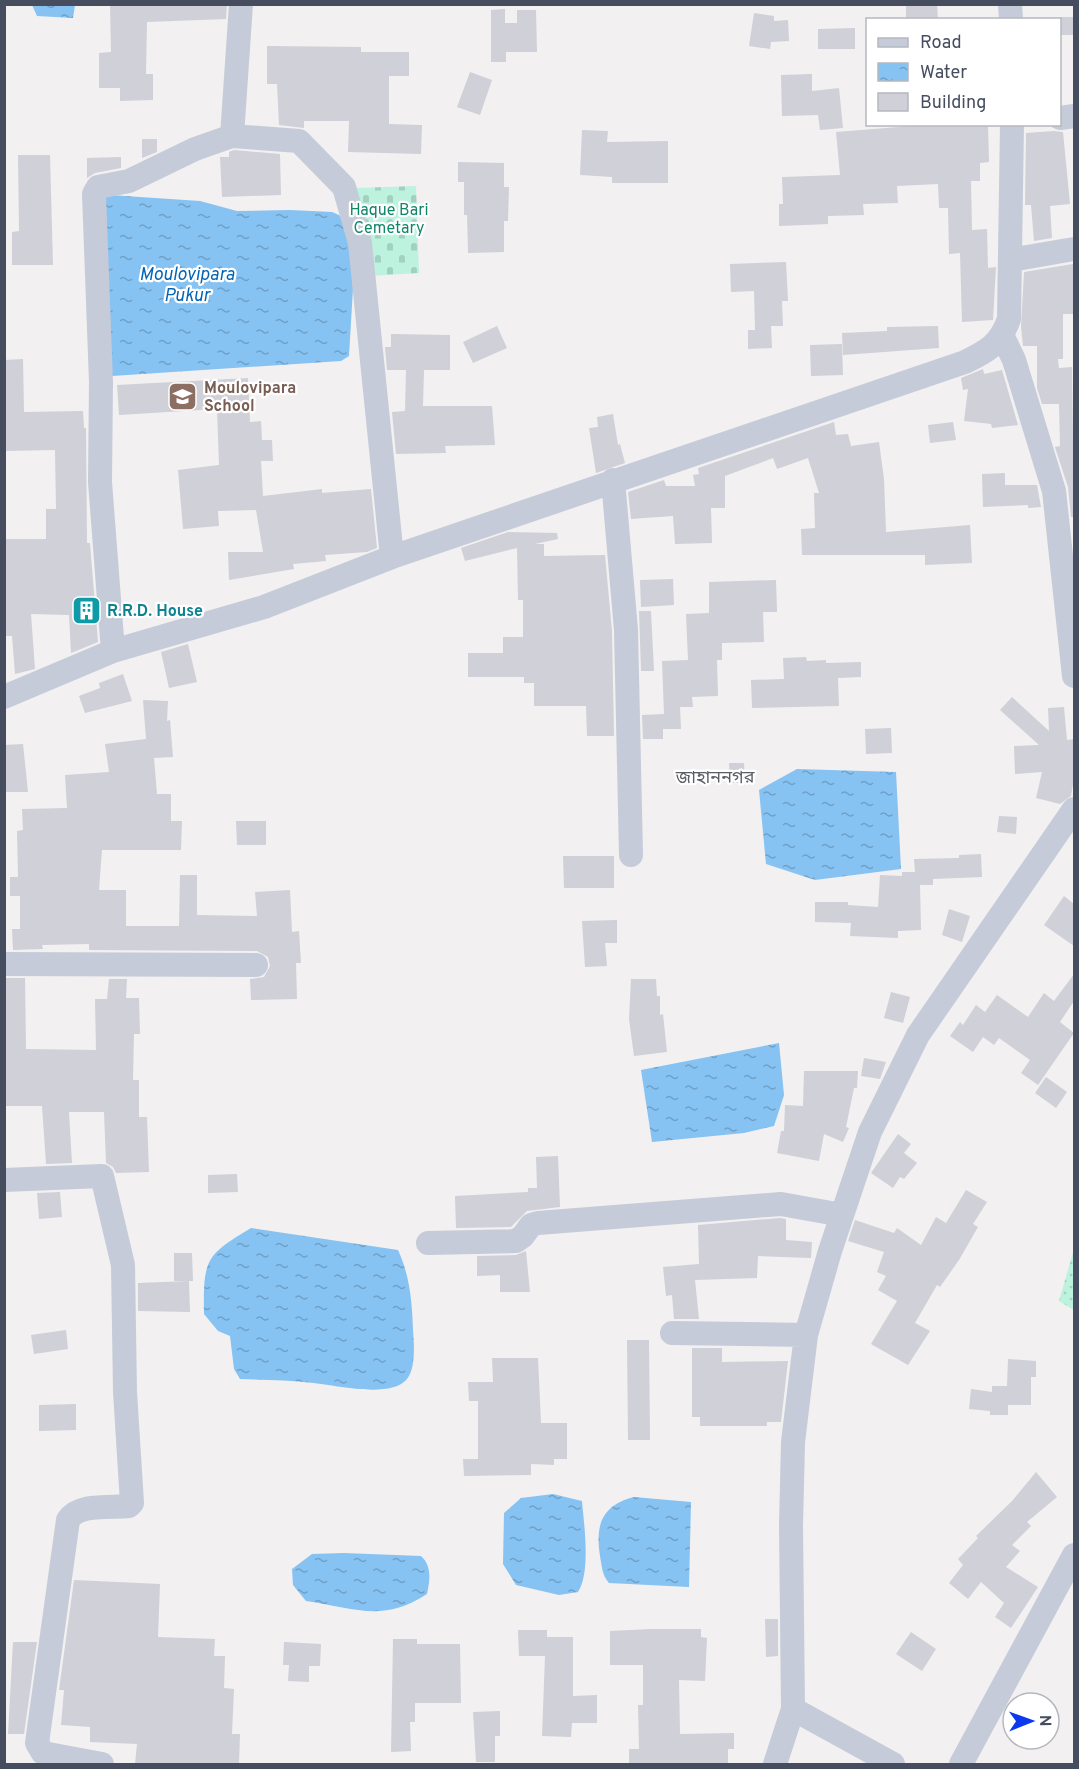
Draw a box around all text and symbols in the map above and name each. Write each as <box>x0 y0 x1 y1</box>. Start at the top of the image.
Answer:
legend <box>866 18 1061 126</box>
text: Road <box>920 32 962 55</box>
text: Water <box>920 62 967 85</box>
text: Building <box>920 92 986 115</box>
park label: Haque Bari Cemetary <box>349 201 429 239</box>
water label: Moulovipara Pukur <box>139 264 235 308</box>
place label: Moulovipara School <box>204 379 296 417</box>
school or university icon: Moulovipara School <box>167 380 199 412</box>
building icon: R.R.D. House <box>70 594 102 626</box>
place label: R.R.D. House <box>107 602 203 622</box>
district label: জাহাননগর <box>675 767 755 790</box>
north arrow <box>1001 1691 1061 1751</box>
text: N <box>1034 1715 1054 1727</box>

